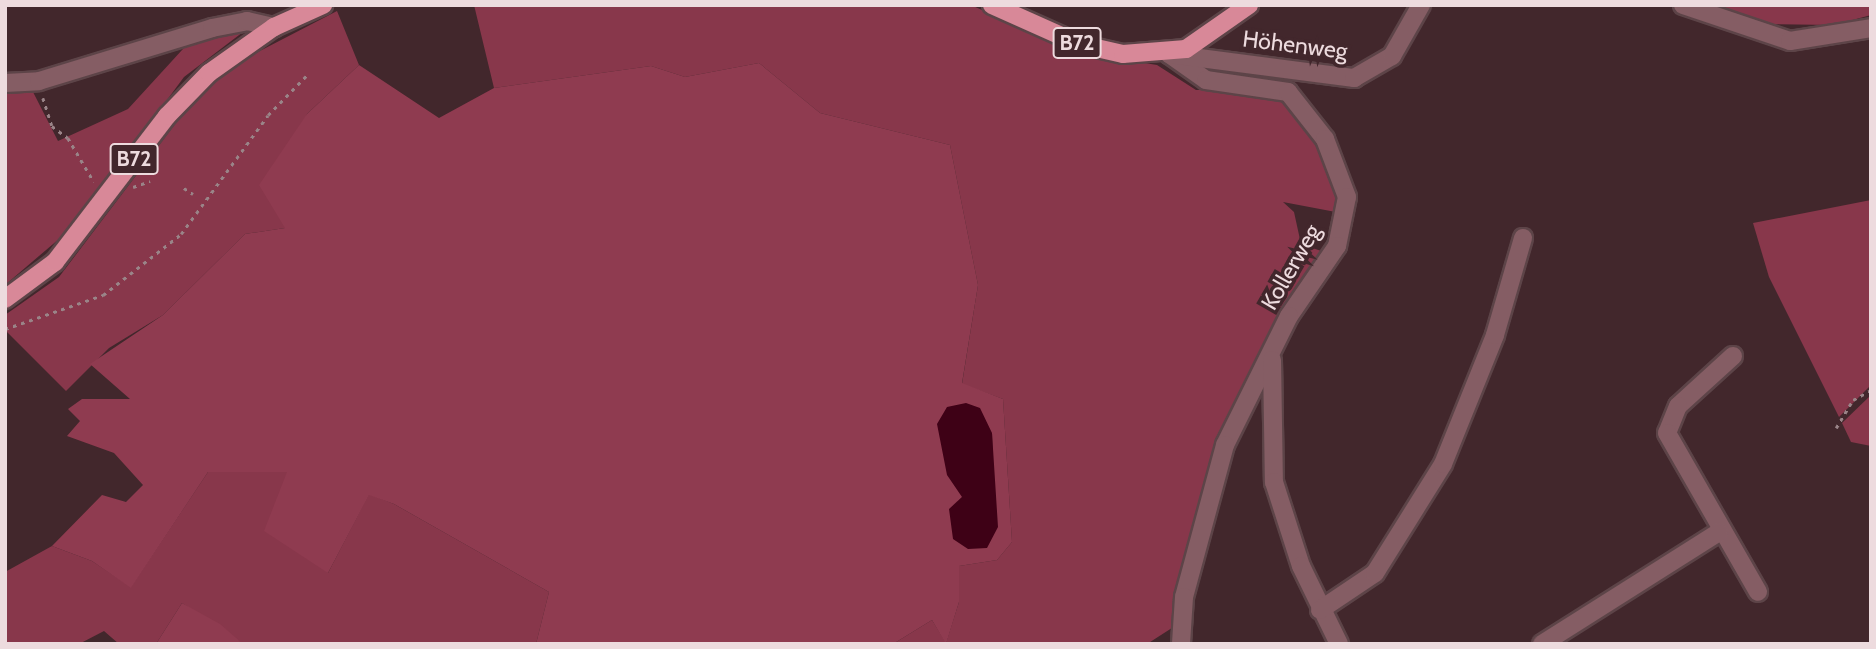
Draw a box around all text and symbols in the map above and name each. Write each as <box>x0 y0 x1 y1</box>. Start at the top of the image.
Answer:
street label: Höhenweg <box>1241 25 1349 65</box>
road number: B72 <box>1052 26 1102 60</box>
road number: B72 <box>110 142 158 176</box>
street label: Kollerweg <box>1255 219 1327 315</box>

